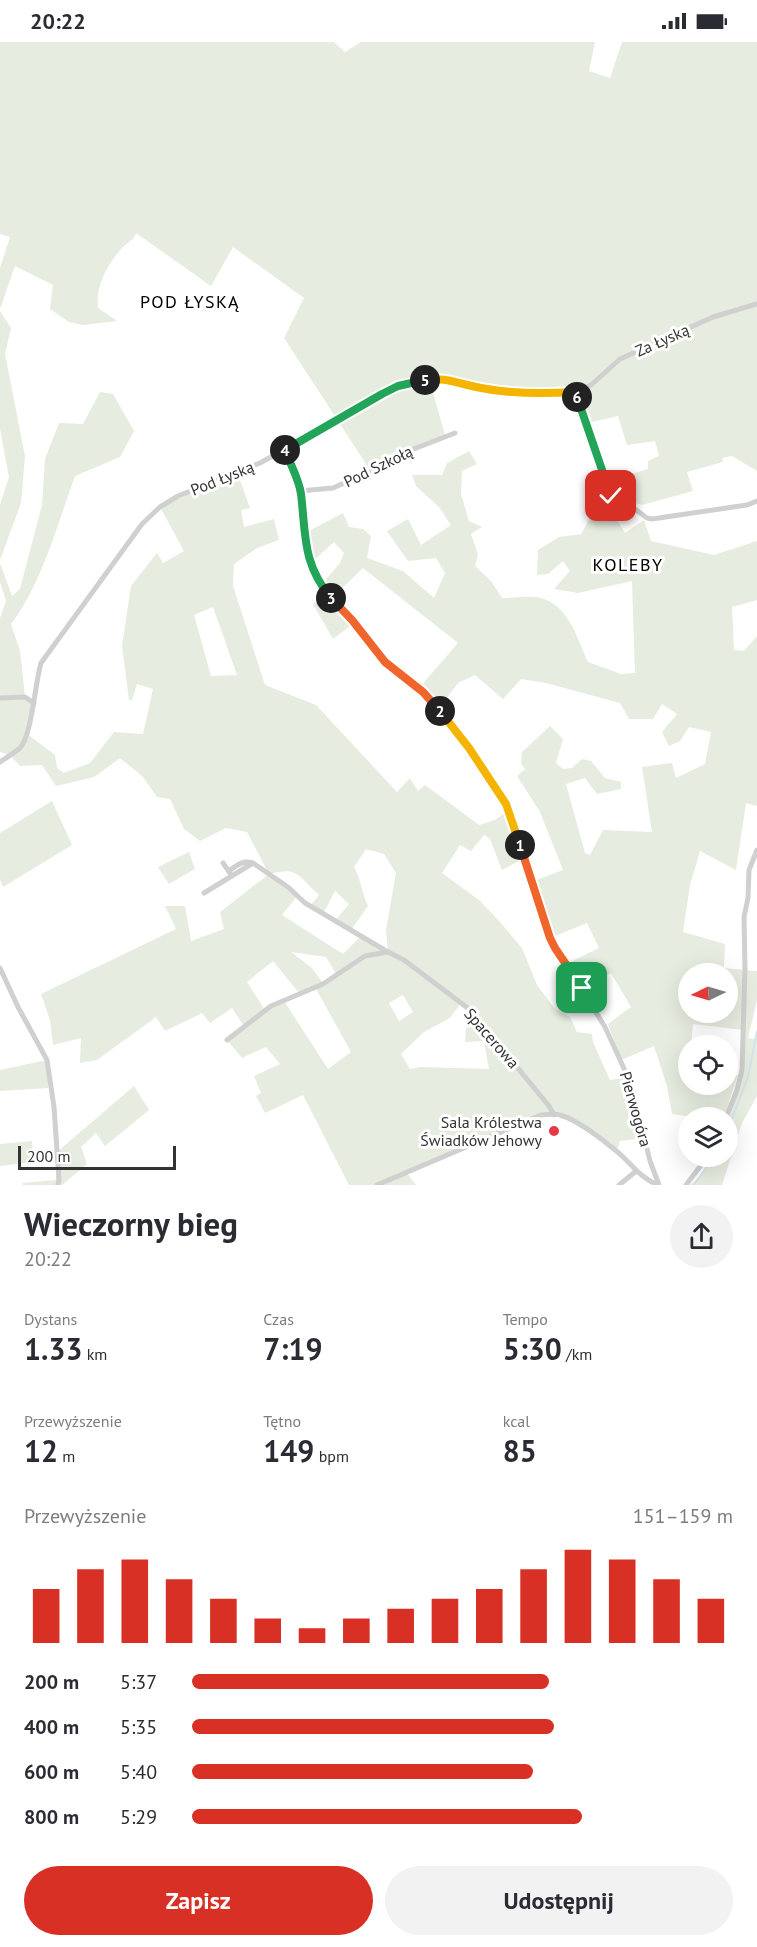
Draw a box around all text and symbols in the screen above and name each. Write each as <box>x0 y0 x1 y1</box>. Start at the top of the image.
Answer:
text: 20:22 <box>30 7 86 35</box>
district label: POD ŁYSKĄ <box>140 290 240 313</box>
street label: Za Łyską <box>632 319 692 361</box>
pin: 5 <box>410 365 440 395</box>
text: 5 <box>420 370 430 390</box>
pin: 6 <box>562 382 592 412</box>
text: 6 <box>572 387 582 407</box>
pin: 4 <box>270 435 300 465</box>
text: 4 <box>280 440 290 460</box>
street label: Pod Szkołą <box>340 441 416 491</box>
street label: Pod Łyską <box>188 456 257 500</box>
pin <box>585 470 636 521</box>
icon: check <box>594 479 627 512</box>
district label: KOLEBY <box>593 553 663 576</box>
pin: 3 <box>316 583 346 613</box>
text: 3 <box>326 588 336 608</box>
pin: 2 <box>425 696 455 726</box>
text: 2 <box>435 701 445 721</box>
pin: 1 <box>505 830 535 860</box>
text: 1 <box>515 835 525 855</box>
pin <box>556 962 607 1013</box>
north arrow <box>678 963 738 1023</box>
map controls <box>678 963 738 1167</box>
icon: arrive <box>565 971 598 1004</box>
street label: Spacerowa <box>460 1004 524 1072</box>
button: locate <box>678 1035 738 1095</box>
street label: Pierwogóra <box>616 1069 656 1149</box>
button: layers <box>678 1107 738 1167</box>
place label: Sala Królestwa Świadków Jehowy <box>420 1112 543 1150</box>
marker: Sala Królestwa Świadków Jehowy <box>547 1124 561 1138</box>
scale bar <box>18 1143 176 1170</box>
text: 200 m <box>27 1146 70 1166</box>
text: Wieczorny bieg <box>24 1202 238 1245</box>
button: share <box>670 1205 733 1268</box>
text: 20:22 <box>24 1246 72 1272</box>
text: Dystans <box>24 1309 77 1329</box>
text: Czas <box>263 1309 294 1329</box>
text: Tempo <box>503 1309 548 1329</box>
text: 1.33 <box>24 1329 82 1368</box>
text: 7:19 <box>263 1329 322 1368</box>
text: 5:30 <box>503 1329 562 1368</box>
text: km <box>82 1344 107 1364</box>
text: /km <box>562 1344 592 1364</box>
text: Przewyższenie <box>24 1411 122 1431</box>
text: Tętno <box>263 1411 301 1431</box>
text: kcal <box>503 1411 530 1431</box>
text: 12 <box>24 1431 58 1470</box>
text: 149 <box>263 1431 314 1470</box>
text: 85 <box>503 1431 537 1470</box>
text: m <box>58 1446 75 1466</box>
text: bpm <box>314 1446 349 1466</box>
text: Przewyższenie <box>24 1503 146 1529</box>
text: 151–159 m <box>633 1503 733 1529</box>
text: 200 m <box>24 1669 79 1695</box>
text: 5:37 <box>120 1669 157 1695</box>
text: 400 m <box>24 1714 79 1740</box>
text: 5:35 <box>120 1714 157 1740</box>
text: 600 m <box>24 1759 79 1785</box>
text: 5:40 <box>120 1759 157 1785</box>
text: 800 m <box>24 1804 79 1830</box>
text: 5:29 <box>120 1804 157 1830</box>
button: Zapisz <box>24 1866 373 1935</box>
button: Udostępnij <box>385 1866 733 1935</box>

